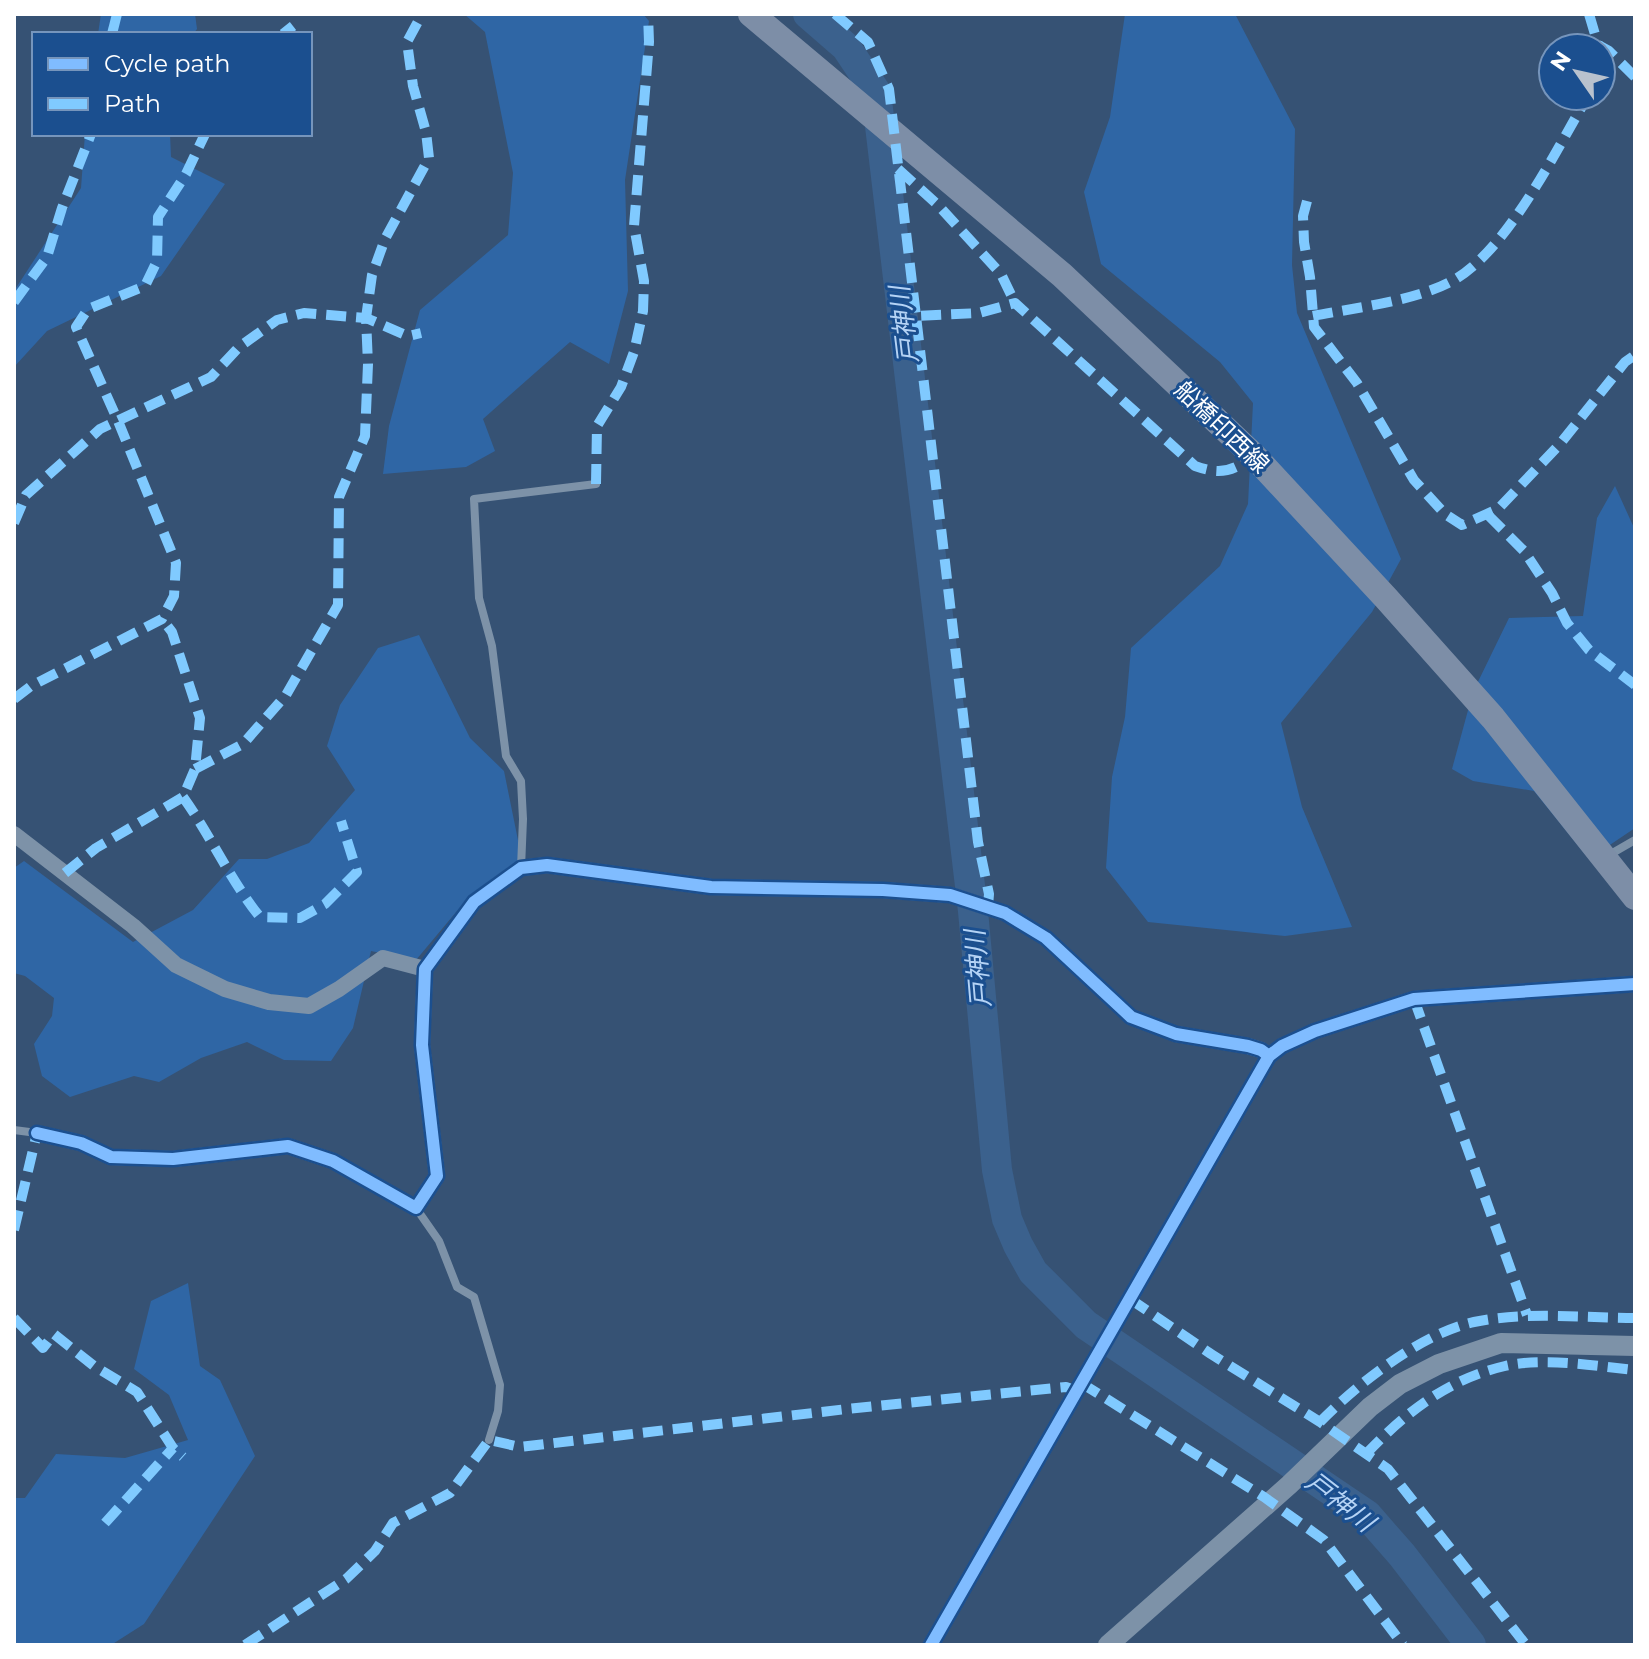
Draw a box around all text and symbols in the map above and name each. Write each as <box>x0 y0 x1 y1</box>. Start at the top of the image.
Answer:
legend <box>32 32 312 136</box>
north arrow <box>1537 32 1617 112</box>
text: N <box>1545 46 1577 76</box>
text: Cycle path <box>104 49 231 78</box>
text: Path <box>104 89 161 118</box>
water label: 戸神川 <box>883 281 925 366</box>
street label: 船橋印西線 <box>1169 375 1275 479</box>
water label: 戸神川 <box>958 926 997 1009</box>
water label: 戸神川 <box>1299 1465 1383 1540</box>

